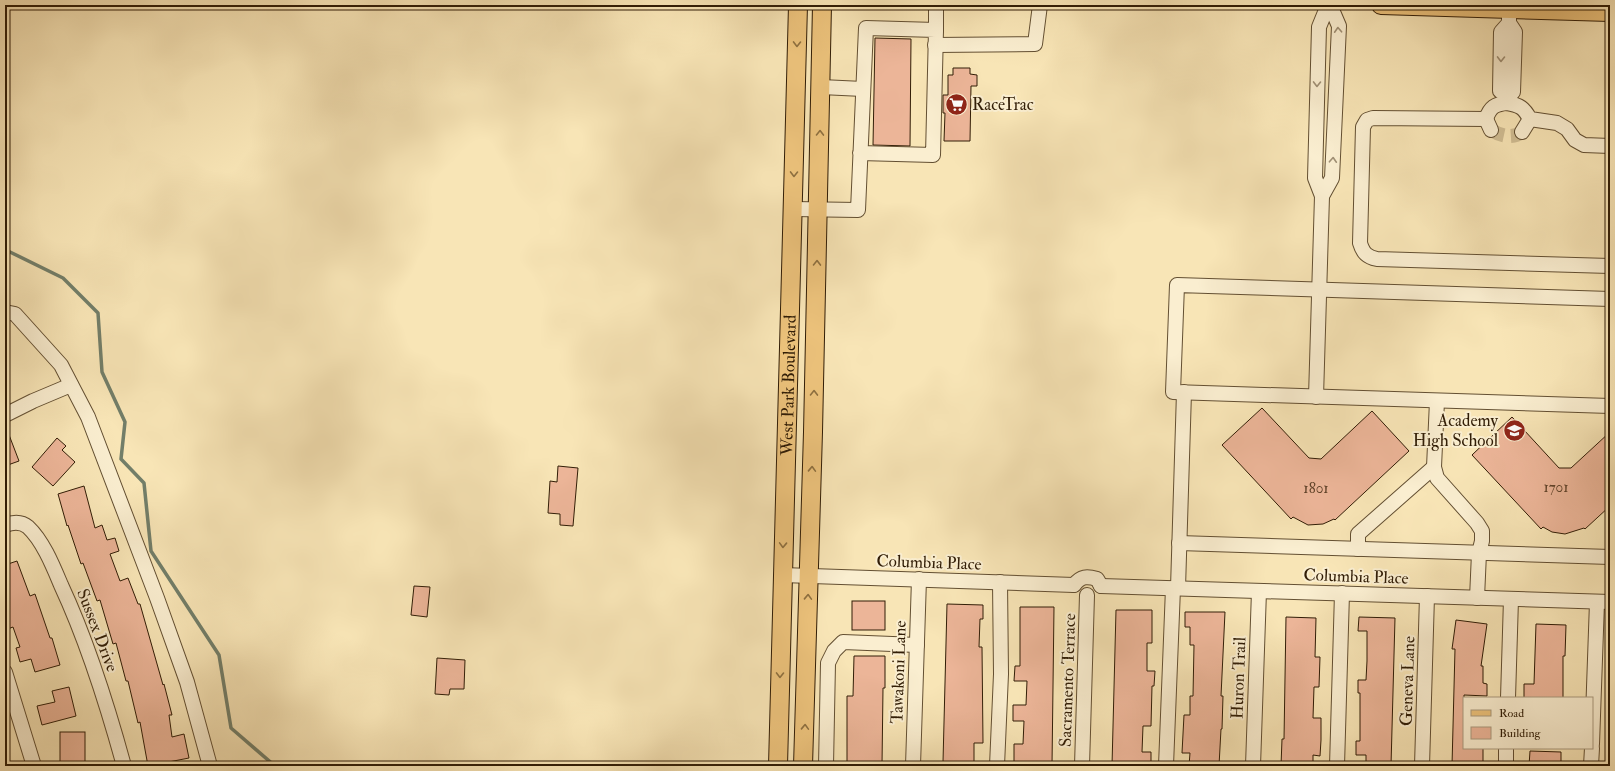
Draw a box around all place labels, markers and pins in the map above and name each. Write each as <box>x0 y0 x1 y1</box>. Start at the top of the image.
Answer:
supermarket icon: RaceTrac <box>943 91 969 117</box>
place label: RaceTrac <box>972 94 1034 115</box>
place label: Academy High School <box>1413 410 1499 451</box>
school or university icon: Academy High School <box>1501 417 1527 443</box>

